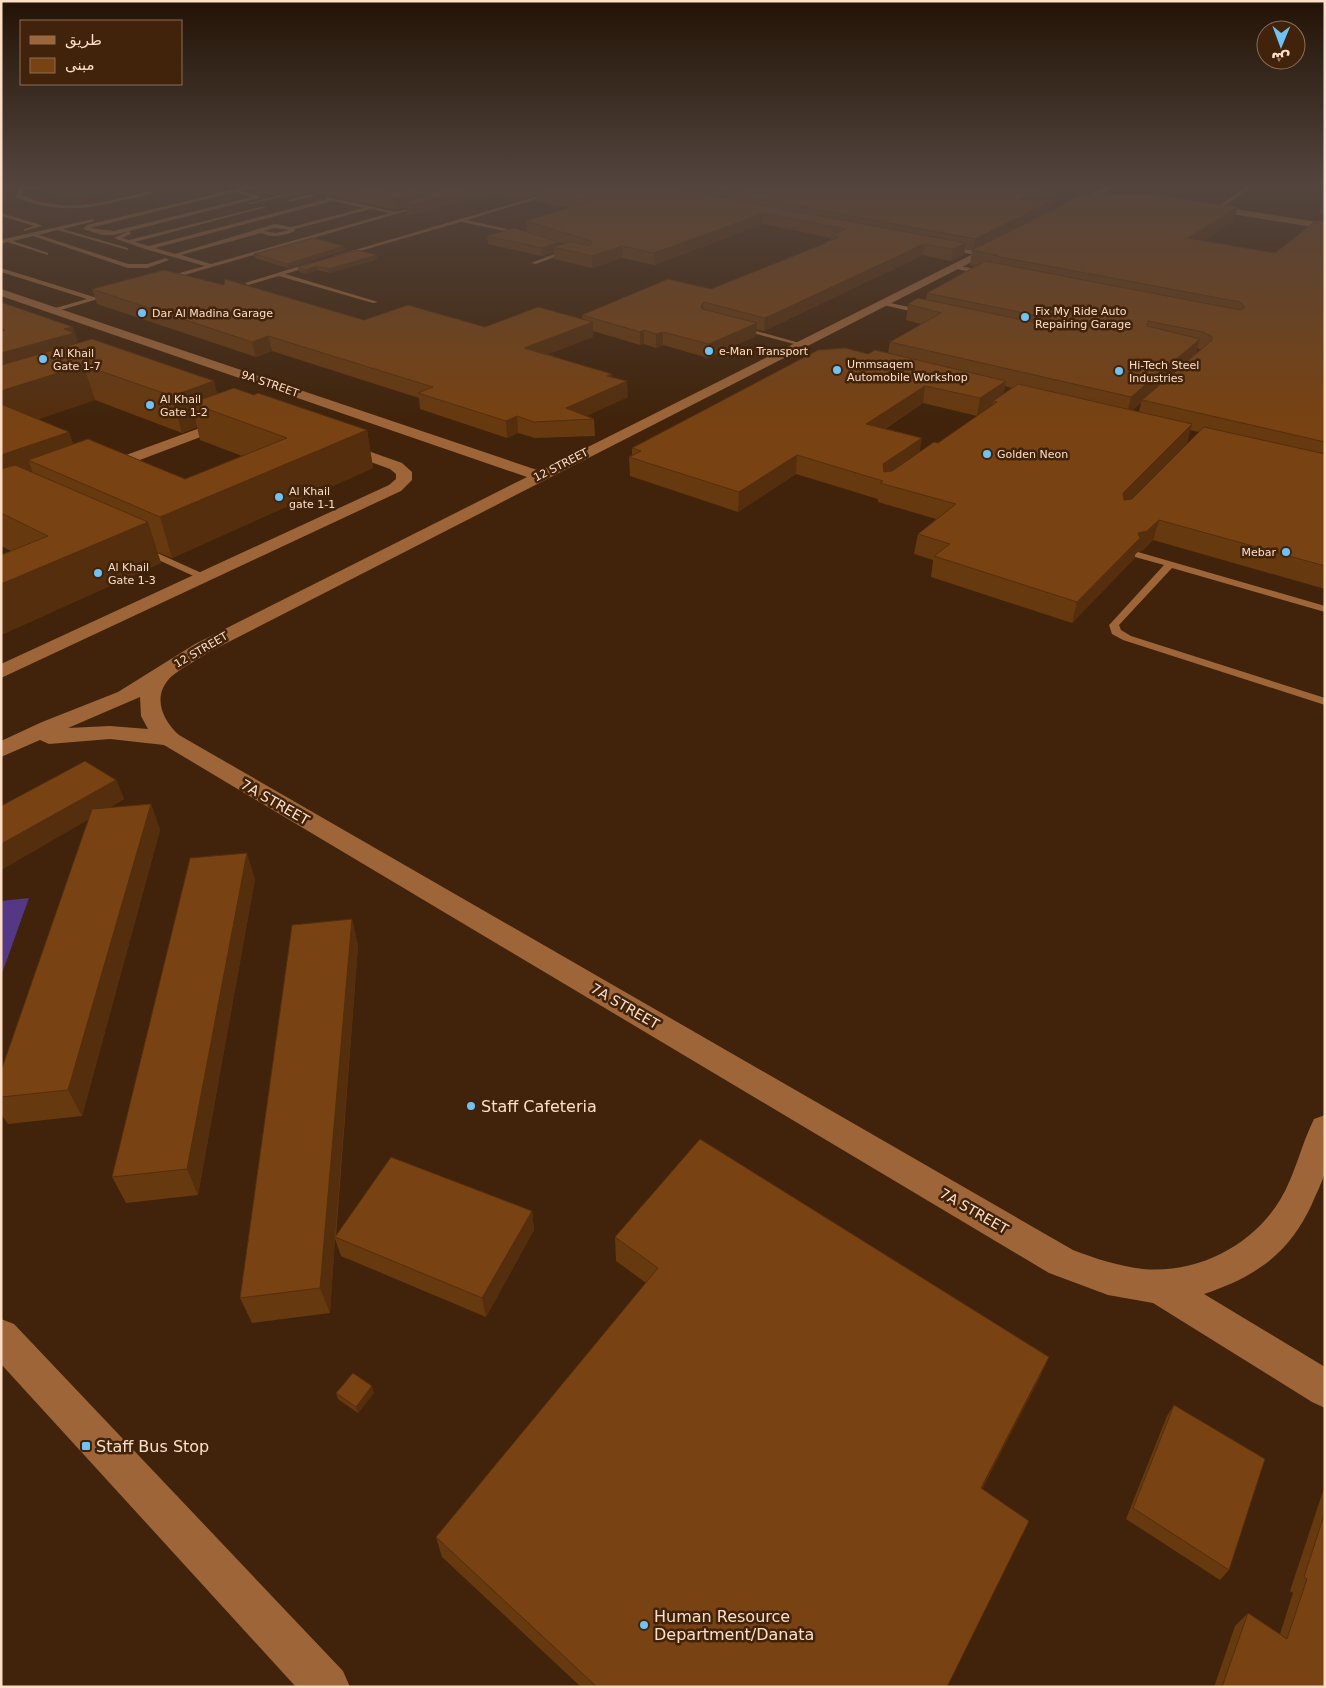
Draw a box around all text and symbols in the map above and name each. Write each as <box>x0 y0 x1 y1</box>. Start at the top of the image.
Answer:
legend <box>20 20 182 85</box>
north arrow <box>1256 20 1306 70</box>
text: طريق <box>65 31 102 49</box>
text: ش <box>1271 50 1291 66</box>
text: مبنى <box>65 56 95 74</box>
place label: Fix My Ride Auto Repairing Garage <box>1035 305 1131 331</box>
marker: Dar Al Madina Garage <box>136 307 148 319</box>
place label: Dar Al Madina Garage <box>152 307 273 320</box>
marker: Fix My Ride Auto Repairing Garage <box>1019 311 1031 323</box>
marker: e-Man Transport <box>703 345 715 357</box>
place label: e-Man Transport <box>719 345 809 358</box>
place label: Al Khail Gate 1-7 <box>53 347 101 373</box>
marker: Al Khail Gate 1-7 <box>37 353 49 365</box>
place label: Ummsaqem Automobile Workshop <box>847 358 968 384</box>
place label: Hi-Tech Steel Industries <box>1129 359 1199 385</box>
marker: Ummsaqem Automobile Workshop <box>831 364 843 376</box>
marker: Hi-Tech Steel Industries <box>1113 365 1125 377</box>
street label: 9A STREET <box>240 368 301 400</box>
place label: Al Khail Gate 1-2 <box>160 393 208 419</box>
marker: Al Khail Gate 1-2 <box>144 399 156 411</box>
street label: 12 STREET <box>532 446 591 484</box>
marker: Golden Neon <box>981 448 993 460</box>
place label: Golden Neon <box>997 448 1068 461</box>
place label: Al Khail gate 1-1 <box>289 485 335 511</box>
marker: Al Khail gate 1-1 <box>273 491 285 503</box>
place label: Mebar <box>1241 546 1276 559</box>
marker: Mebar <box>1280 546 1292 558</box>
place label: Al Khail Gate 1-3 <box>108 561 156 587</box>
marker: Al Khail Gate 1-3 <box>92 567 104 579</box>
street label: 12 STREET <box>172 629 230 670</box>
street label: 7A STREET <box>238 776 312 828</box>
street label: 7A STREET <box>588 980 662 1032</box>
place label: Staff Cafeteria <box>481 1097 597 1116</box>
marker: Staff Cafeteria <box>465 1100 477 1112</box>
street label: 7A STREET <box>937 1185 1011 1237</box>
place label: Staff Bus Stop <box>96 1437 209 1456</box>
marker: Staff Bus Stop <box>80 1440 92 1452</box>
place label: Human Resource Department/Danata <box>654 1607 814 1644</box>
marker: Human Resource Department/Danata <box>638 1619 650 1631</box>

